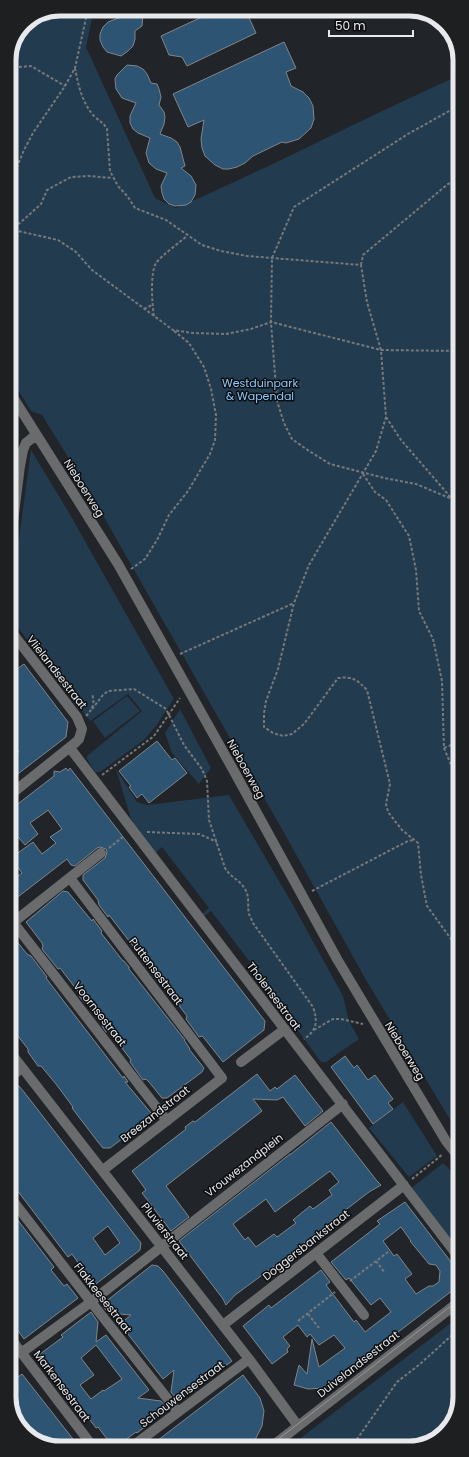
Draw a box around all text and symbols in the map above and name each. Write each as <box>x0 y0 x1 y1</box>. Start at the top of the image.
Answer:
scale bar <box>329 12 413 38</box>
text: 50 m <box>335 17 366 34</box>
park label: Westduinpark & Wapendal <box>222 375 298 404</box>
street label: Nieboerweg <box>60 456 108 520</box>
street label: Vlielandsestraat <box>23 632 91 712</box>
street label: Nieboerweg <box>223 736 269 802</box>
street label: Puttensestraat <box>125 934 187 1008</box>
street label: Tholensestraat <box>243 958 305 1034</box>
street label: Voornsestraat <box>70 978 130 1050</box>
street label: Nieboerweg <box>381 1019 429 1083</box>
street label: Breezandstraat <box>117 1082 193 1146</box>
street label: Vrouwezandplein <box>202 1129 286 1201</box>
street label: Pluvierstraat <box>138 1199 192 1263</box>
street label: Doggersbankstraat <box>259 1206 353 1284</box>
street label: Flakkeesestraat <box>70 1259 136 1337</box>
street label: Duivelandsestraat <box>314 1327 402 1401</box>
street label: Markensestraat <box>30 1347 94 1425</box>
street label: Schouwensestraat <box>136 1357 228 1431</box>

